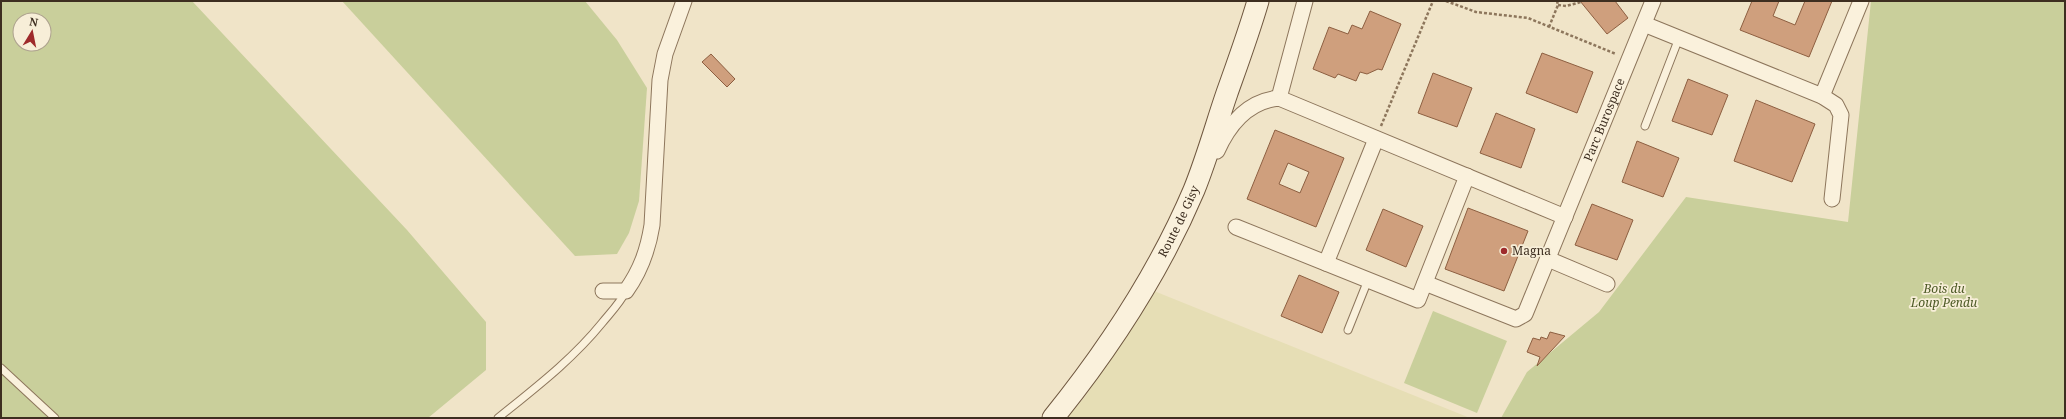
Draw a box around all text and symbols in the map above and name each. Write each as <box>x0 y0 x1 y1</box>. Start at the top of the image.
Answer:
north arrow <box>12 12 52 52</box>
text: N <box>28 14 40 30</box>
street label: Parc Burospace <box>1579 75 1629 164</box>
street label: Route de Gisy <box>1154 183 1203 260</box>
place label: Magna <box>1512 242 1551 259</box>
marker: Magna <box>1499 246 1509 256</box>
park label: Bois du Loup Pendu <box>1910 280 1977 311</box>

